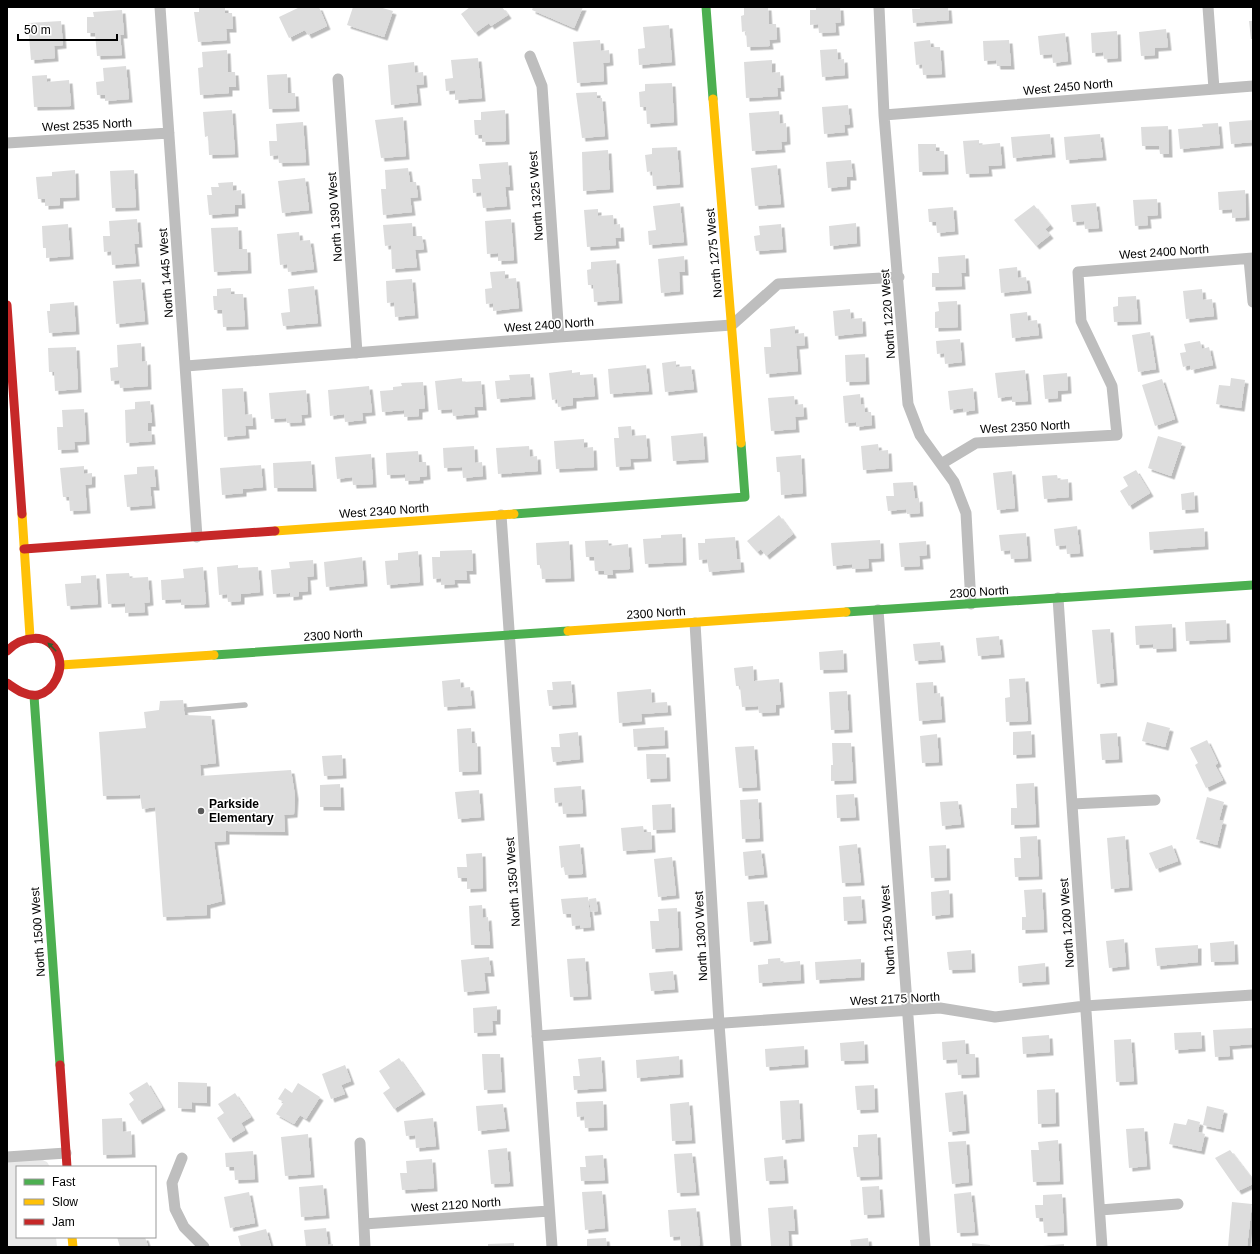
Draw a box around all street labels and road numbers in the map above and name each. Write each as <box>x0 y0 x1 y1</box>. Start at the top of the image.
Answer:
street label: West 2450 North <box>1023 76 1113 98</box>
street label: West 2535 North <box>42 116 132 134</box>
street label: North 1325 West <box>526 150 546 241</box>
street label: North 1390 West <box>325 171 345 262</box>
street label: North 1275 West <box>703 207 725 298</box>
street label: North 1445 West <box>156 227 176 318</box>
street label: West 2400 North <box>1119 242 1209 262</box>
street label: North 1220 West <box>878 268 898 359</box>
street label: West 2400 North <box>504 315 594 335</box>
street label: West 2350 North <box>980 418 1070 436</box>
street label: West 2340 North <box>339 501 429 521</box>
street label: 2300 North <box>949 583 1009 601</box>
street label: 2300 North <box>626 604 686 622</box>
street label: 2300 North <box>303 626 363 644</box>
street label: North 1350 West <box>503 836 523 927</box>
street label: North 1200 West <box>1057 877 1077 968</box>
street label: North 1250 West <box>878 884 898 975</box>
street label: North 1500 West <box>28 886 48 977</box>
street label: North 1300 West <box>692 890 710 981</box>
street label: West 2175 North <box>850 990 940 1008</box>
street label: West 2120 North <box>411 1195 501 1215</box>

